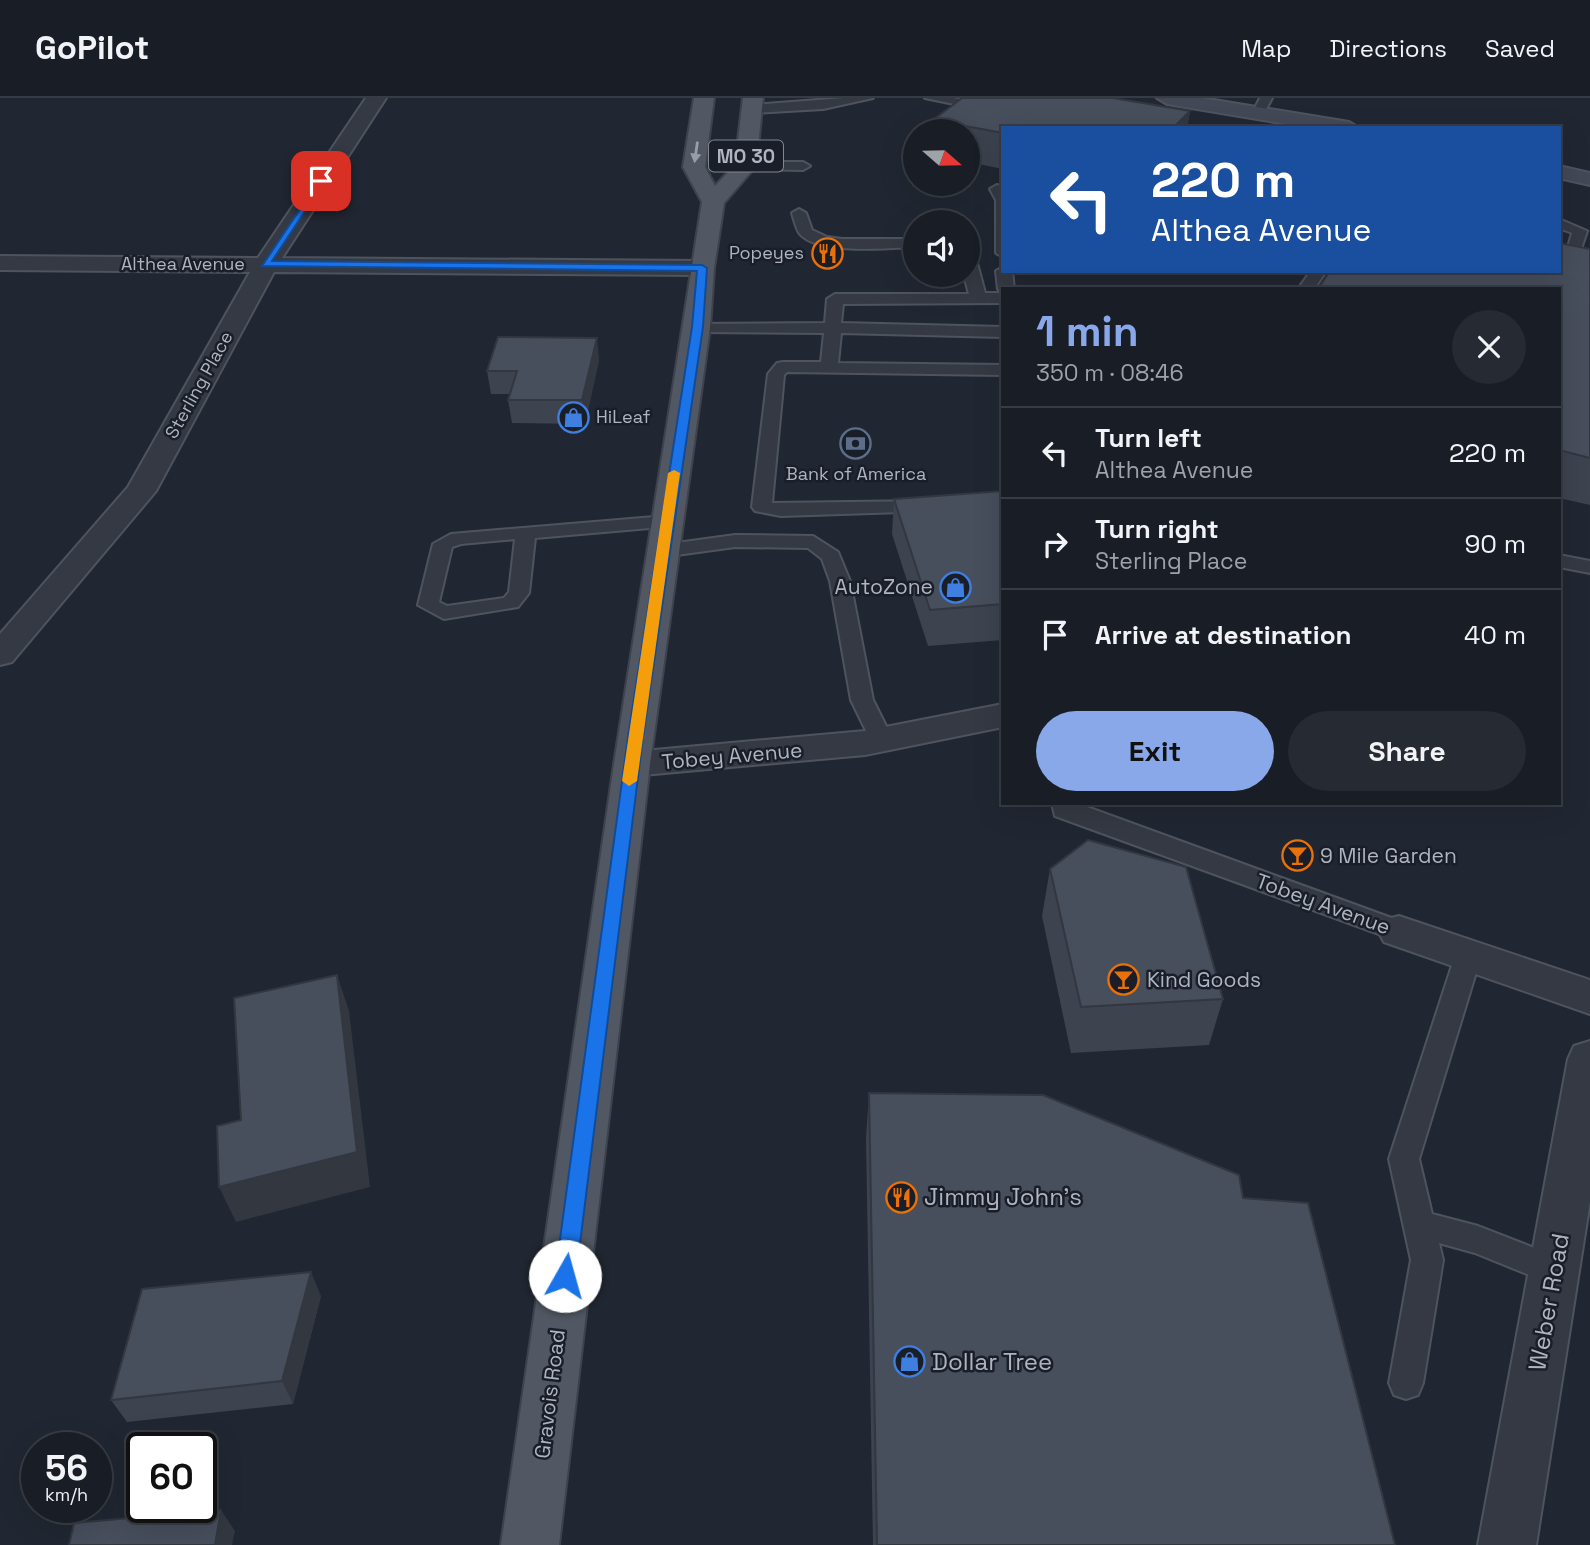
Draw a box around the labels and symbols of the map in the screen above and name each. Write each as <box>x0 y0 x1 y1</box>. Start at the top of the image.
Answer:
north arrow <box>903 119 980 196</box>
one-way arrow <box>690 141 701 163</box>
road number: MO 30 <box>709 141 783 172</box>
pin <box>291 151 351 211</box>
restaurant icon: Popeyes <box>810 236 844 270</box>
place label: Popeyes <box>729 241 804 264</box>
street label: Althea Avenue <box>121 252 245 275</box>
street label: Sterling Place <box>160 327 238 442</box>
shop icon: HiLeaf <box>556 400 590 434</box>
place label: HiLeaf <box>596 405 650 428</box>
bank icon: Bank of America <box>839 427 873 461</box>
place label: Bank of America <box>786 462 926 485</box>
shop icon: AutoZone <box>939 570 973 604</box>
place label: AutoZone <box>835 573 933 600</box>
street label: Tobey Avenue <box>660 736 804 775</box>
bar icon: 9 Mile Garden <box>1280 839 1314 873</box>
place label: 9 Mile Garden <box>1320 842 1457 869</box>
street label: Tobey Avenue <box>1252 867 1394 940</box>
bar icon: Kind Goods <box>1107 963 1141 997</box>
place label: Kind Goods <box>1147 966 1261 993</box>
restaurant icon: Jimmy John's <box>884 1180 918 1214</box>
place label: Jimmy John's <box>924 1181 1082 1212</box>
street label: Weber Road <box>1521 1231 1576 1373</box>
position arrow <box>528 1239 602 1313</box>
street label: Gravois Road <box>528 1328 571 1460</box>
shop icon: Dollar Tree <box>892 1345 926 1379</box>
place label: Dollar Tree <box>932 1346 1052 1377</box>
speed limit sign: 60 <box>126 1432 217 1523</box>

